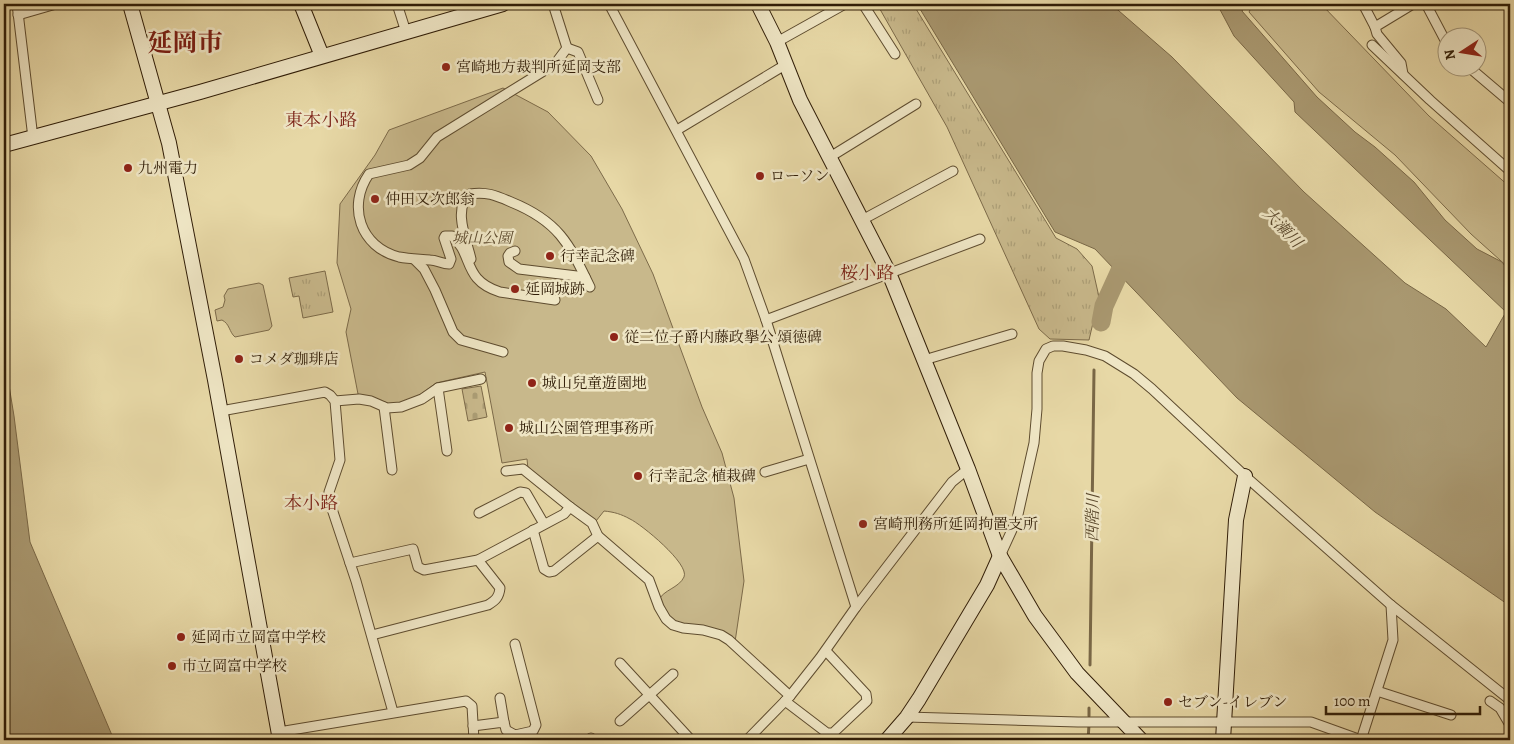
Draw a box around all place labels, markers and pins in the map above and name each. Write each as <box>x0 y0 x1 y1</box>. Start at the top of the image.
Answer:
place label: 宮崎地方裁判所延岡支部 <box>456 57 621 77</box>
marker: 宮崎地方裁判所延岡支部 <box>440 61 452 73</box>
place label: 九州電力 <box>138 158 198 178</box>
marker: 九州電力 <box>122 162 134 174</box>
place label: ローソン <box>770 166 829 186</box>
marker: ローソン <box>754 170 766 182</box>
place label: 仲田又次郎翁 <box>385 189 475 209</box>
marker: 仲田又次郎翁 <box>369 193 381 205</box>
place label: 行幸記念碑 <box>560 246 635 266</box>
marker: 行幸記念碑 <box>544 250 556 262</box>
place label: 延岡城跡 <box>525 279 585 299</box>
marker: 延岡城跡 <box>509 283 521 295</box>
place label: 従二位子爵内藤政擧公 頌徳碑 <box>624 327 822 347</box>
marker: 従二位子爵内藤政擧公 頌徳碑 <box>608 331 620 343</box>
place label: コメダ珈琲店 <box>249 349 339 369</box>
marker: コメダ珈琲店 <box>233 353 245 365</box>
place label: 城山兒童遊園地 <box>542 373 647 393</box>
marker: 城山兒童遊園地 <box>526 377 538 389</box>
place label: 城山公園管理事務所 <box>519 418 654 438</box>
marker: 城山公園管理事務所 <box>503 422 515 434</box>
place label: 行幸記念 植栽碑 <box>648 466 756 486</box>
marker: 行幸記念 植栽碑 <box>632 470 644 482</box>
place label: 宮崎刑務所延岡拘置支所 <box>873 514 1038 534</box>
marker: 宮崎刑務所延岡拘置支所 <box>857 518 869 530</box>
place label: 延岡市立岡富中学校 <box>191 627 326 647</box>
marker: 延岡市立岡富中学校 <box>175 631 187 643</box>
place label: 市立岡富中学校 <box>182 656 287 676</box>
marker: 市立岡富中学校 <box>166 660 178 672</box>
place label: セブン-イレブン <box>1178 692 1288 712</box>
marker: セブン-イレブン <box>1162 696 1174 708</box>

